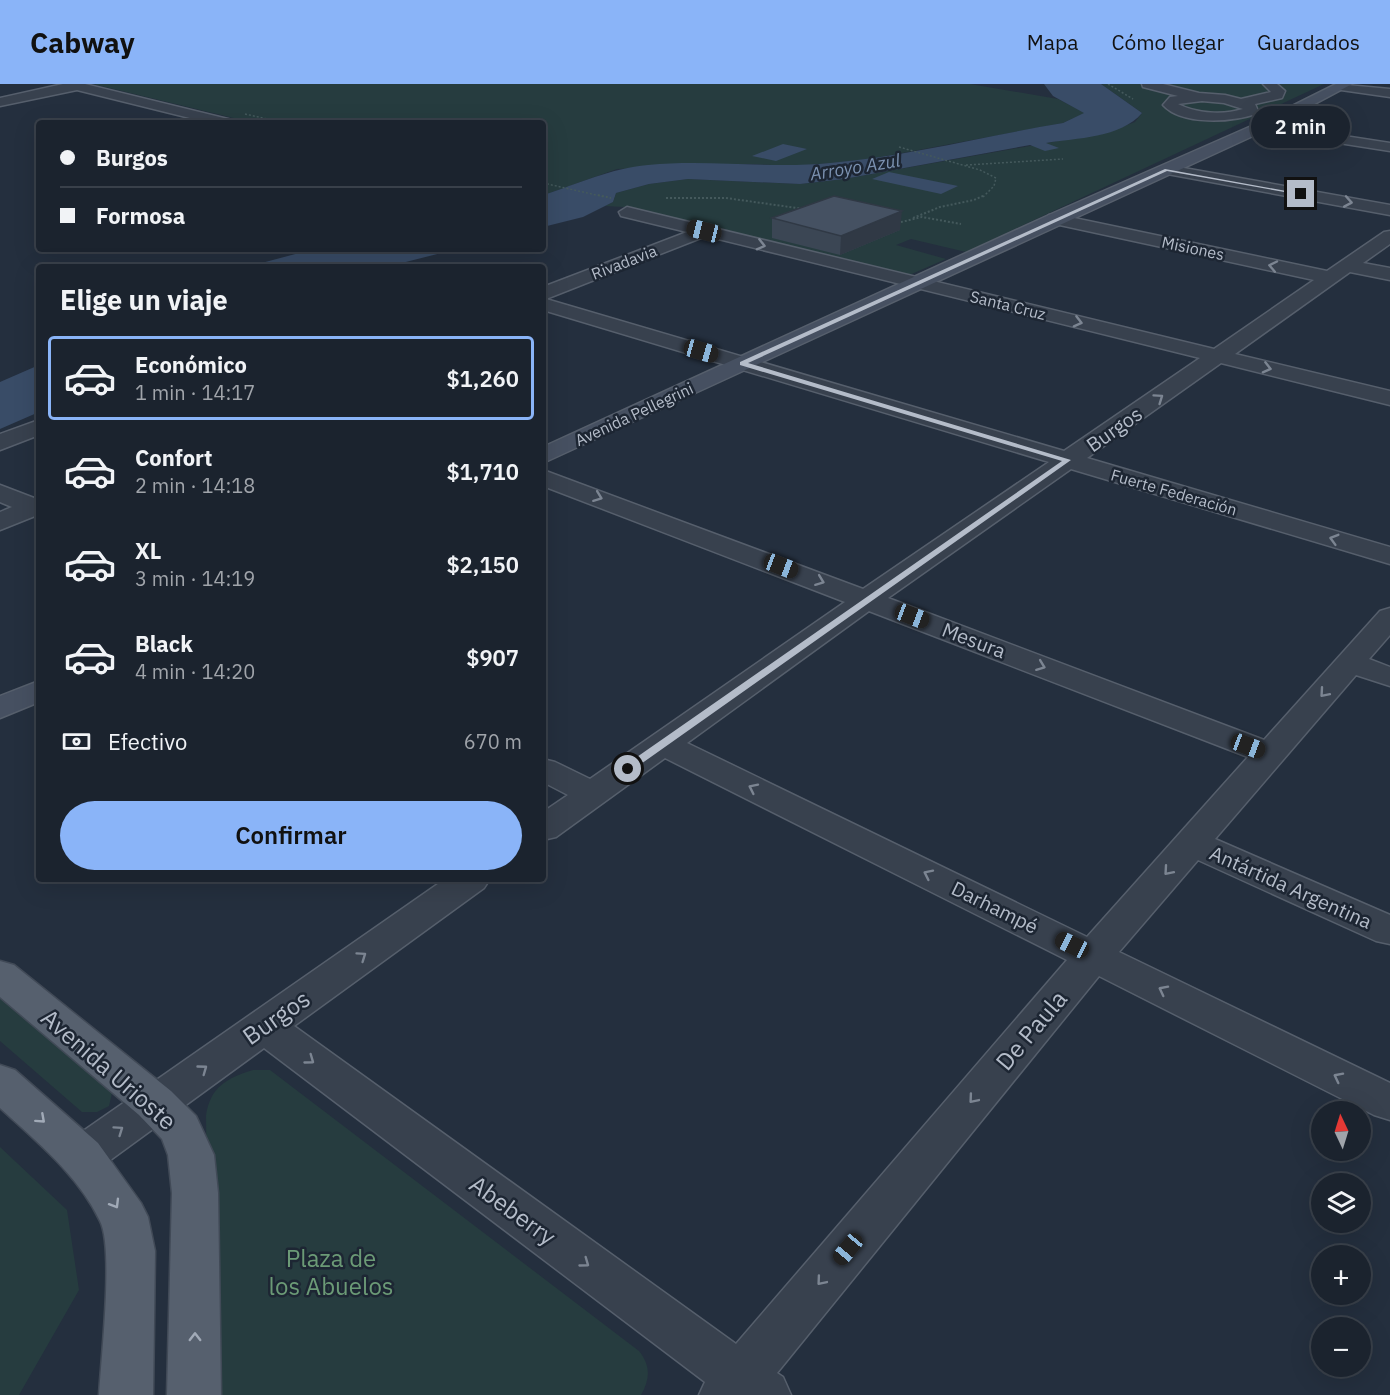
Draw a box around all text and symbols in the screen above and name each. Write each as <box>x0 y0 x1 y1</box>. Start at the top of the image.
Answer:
text: Cabway <box>30 24 135 61</box>
text: Mapa <box>1027 28 1078 56</box>
text: Cómo llegar <box>1111 28 1224 56</box>
text: Guardados <box>1257 28 1360 56</box>
callout: 2 min <box>1252 107 1350 149</box>
text: 2 min <box>1275 113 1326 140</box>
text: Burgos <box>96 143 168 172</box>
water label: Arroyo Azul <box>807 149 902 186</box>
route end <box>1287 180 1314 207</box>
one-way arrow <box>1343 195 1353 208</box>
text: Formosa <box>96 201 185 230</box>
car <box>684 218 724 244</box>
street label: Misiones <box>1160 232 1226 264</box>
one-way arrow <box>756 238 766 251</box>
street label: Rivadavia <box>588 240 660 284</box>
one-way arrow <box>1269 260 1279 273</box>
text: Elige un viaje <box>60 282 228 317</box>
street label: Santa Cruz <box>968 286 1048 324</box>
one-way arrow <box>1072 314 1082 327</box>
car <box>681 337 721 365</box>
text: Económico <box>135 350 247 379</box>
icon: car <box>63 351 117 405</box>
one-way arrow <box>1262 360 1272 373</box>
text: $1,260 <box>446 364 519 393</box>
street label: Avenida Pellegrini <box>572 378 696 450</box>
text: 1 min · 14:17 <box>135 379 255 406</box>
one-way arrow <box>1152 394 1163 405</box>
street label: Burgos <box>1081 400 1147 458</box>
text: Confort <box>135 443 213 472</box>
icon: car <box>63 444 117 498</box>
text: $1,710 <box>446 457 519 486</box>
street label: Fuerte Federación <box>1109 464 1239 520</box>
text: 2 min · 14:18 <box>135 472 255 499</box>
one-way arrow <box>592 490 603 503</box>
one-way arrow <box>1329 534 1340 546</box>
text: XL <box>135 536 161 565</box>
icon: car <box>63 537 117 591</box>
text: $2,150 <box>446 550 519 579</box>
car <box>761 551 801 581</box>
text: 3 min · 14:19 <box>135 565 255 592</box>
one-way arrow <box>814 573 824 586</box>
car <box>892 601 932 631</box>
street label: Mesura <box>938 616 1010 665</box>
text: Black <box>135 629 193 658</box>
icon: car <box>63 630 117 684</box>
text: $907 <box>466 643 519 672</box>
text: 4 min · 14:20 <box>135 658 255 685</box>
one-way arrow <box>1035 659 1046 671</box>
one-way arrow <box>1320 686 1331 697</box>
icon: cash <box>60 725 93 758</box>
text: Efectivo <box>108 727 187 756</box>
text: 670 m <box>464 728 522 755</box>
car <box>1228 731 1268 761</box>
route start <box>614 755 641 782</box>
one-way arrow <box>749 784 759 795</box>
button: Confirmar <box>60 801 522 870</box>
street label: Antártida Argentina <box>1206 839 1377 935</box>
one-way arrow <box>1164 864 1175 875</box>
one-way arrow <box>924 870 934 881</box>
street label: Darhampé <box>947 874 1043 940</box>
car <box>1052 929 1092 961</box>
one-way arrow <box>355 952 366 963</box>
street label: Burgos <box>236 982 316 1052</box>
street label: De Paula <box>988 983 1074 1077</box>
one-way arrow <box>1159 986 1170 998</box>
street label: Avenida Urioste <box>35 1001 183 1137</box>
one-way arrow <box>303 1053 314 1064</box>
one-way arrow <box>196 1065 207 1076</box>
one-way arrow <box>1333 1073 1344 1085</box>
one-way arrow <box>969 1092 980 1103</box>
north arrow <box>1311 1101 1371 1161</box>
map controls <box>1311 1101 1371 1377</box>
one-way arrow <box>34 1112 44 1123</box>
one-way arrow <box>112 1126 123 1137</box>
street label: Abeberry <box>463 1168 563 1252</box>
button: layers <box>1311 1173 1371 1233</box>
one-way arrow <box>108 1198 120 1208</box>
car <box>830 1229 866 1269</box>
park label: Plaza de los Abuelos <box>268 1242 394 1302</box>
button: + <box>1311 1245 1371 1305</box>
one-way arrow <box>579 1256 590 1267</box>
one-way arrow <box>817 1274 828 1285</box>
button: − <box>1311 1317 1371 1377</box>
one-way arrow <box>189 1332 201 1341</box>

